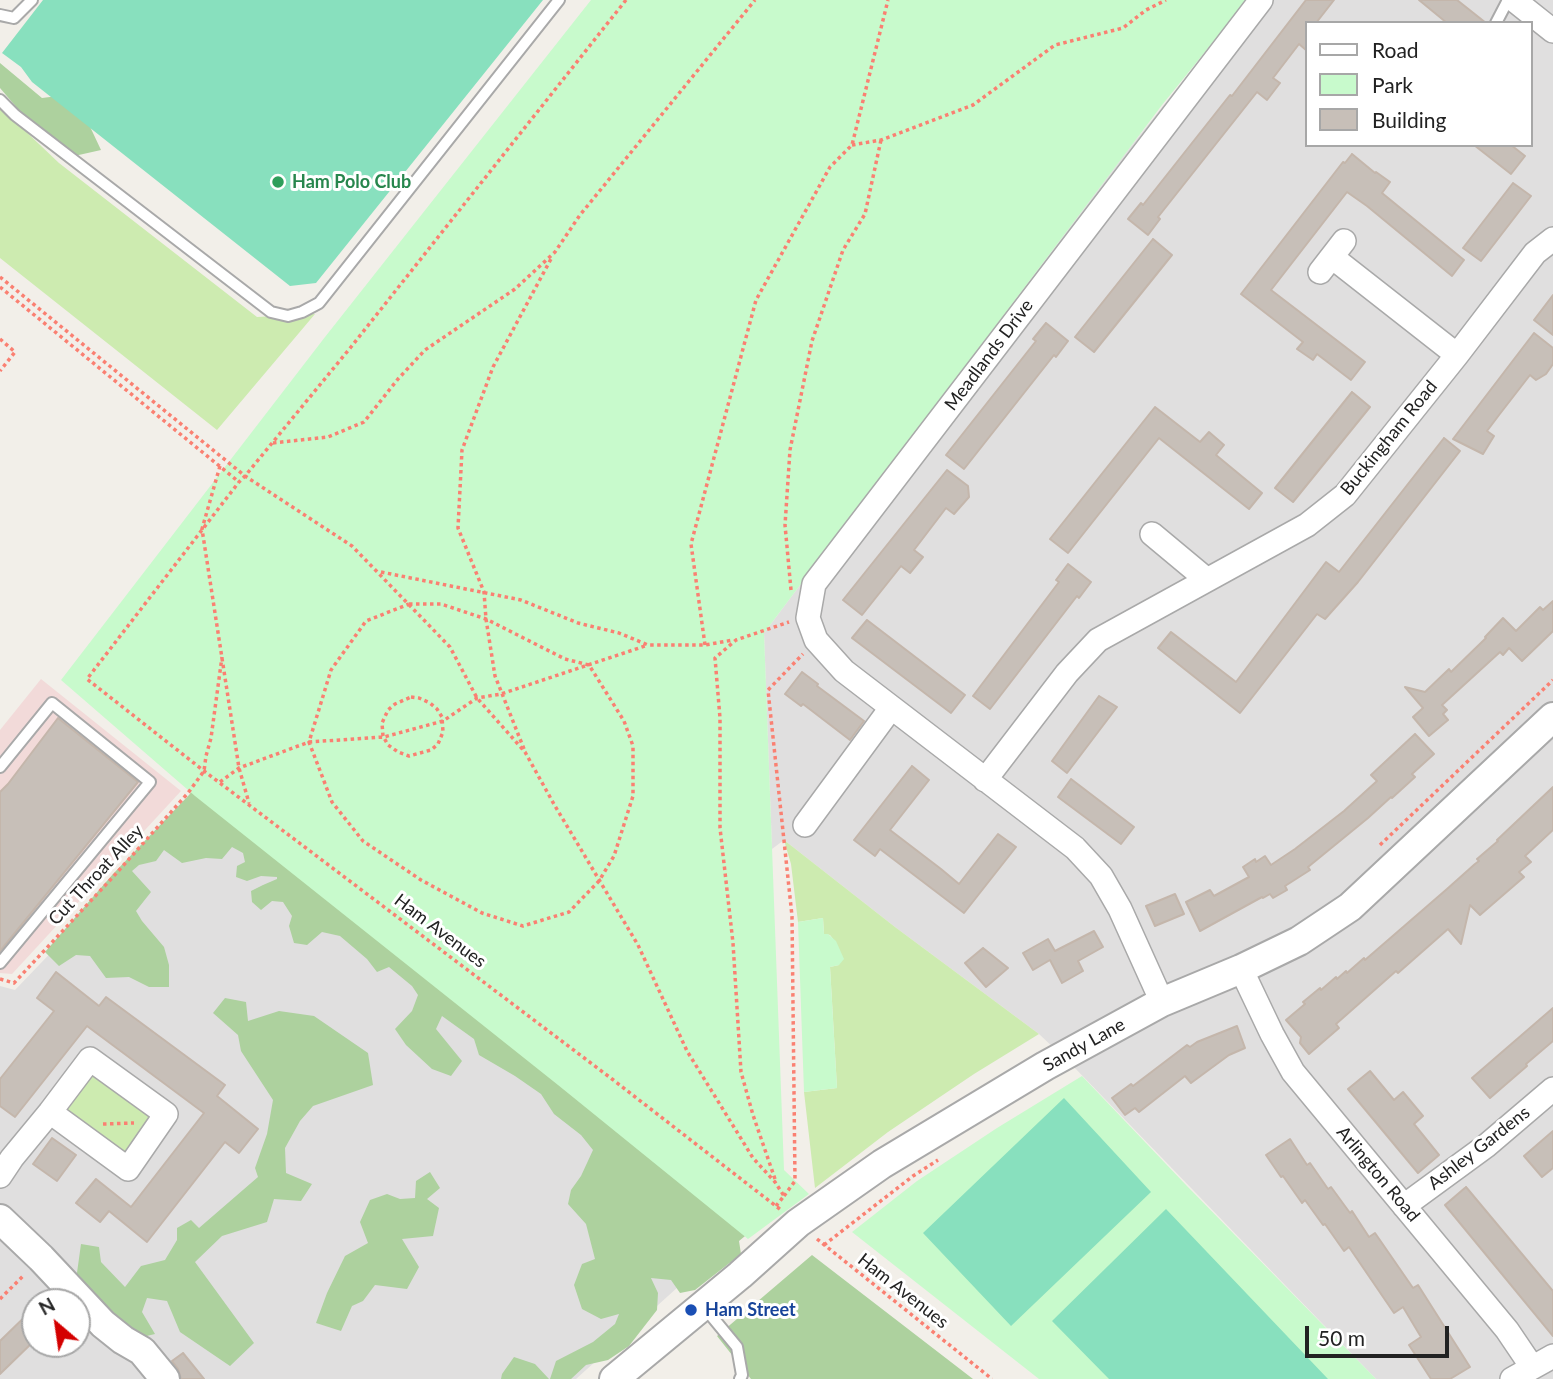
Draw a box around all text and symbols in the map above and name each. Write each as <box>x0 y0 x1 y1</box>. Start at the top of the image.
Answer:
legend <box>1304 21 1532 147</box>
text: Road <box>1372 37 1419 62</box>
text: Park <box>1372 72 1413 97</box>
text: Building <box>1372 107 1447 132</box>
place label: Ham Polo Club <box>292 171 411 193</box>
marker: Ham Polo Club <box>270 174 286 190</box>
street label: Meadlands Drive <box>940 295 1038 415</box>
street label: Buckingham Road <box>1336 376 1442 500</box>
street label: Cut Throat Alley <box>44 820 148 930</box>
street label: Ham Avenues <box>390 890 490 972</box>
street label: Sandy Lane <box>1039 1014 1129 1076</box>
street label: Ashley Gardens <box>1424 1102 1534 1194</box>
street label: Arlington Road <box>1332 1122 1424 1226</box>
street label: Ham Avenues <box>853 1249 953 1333</box>
north arrow <box>21 1288 91 1358</box>
text: N <box>35 1292 59 1320</box>
place label: Ham Street <box>705 1299 796 1321</box>
marker: Ham Street <box>683 1302 699 1318</box>
scale bar <box>1308 1312 1452 1356</box>
text: 50 m <box>1318 1325 1365 1350</box>

